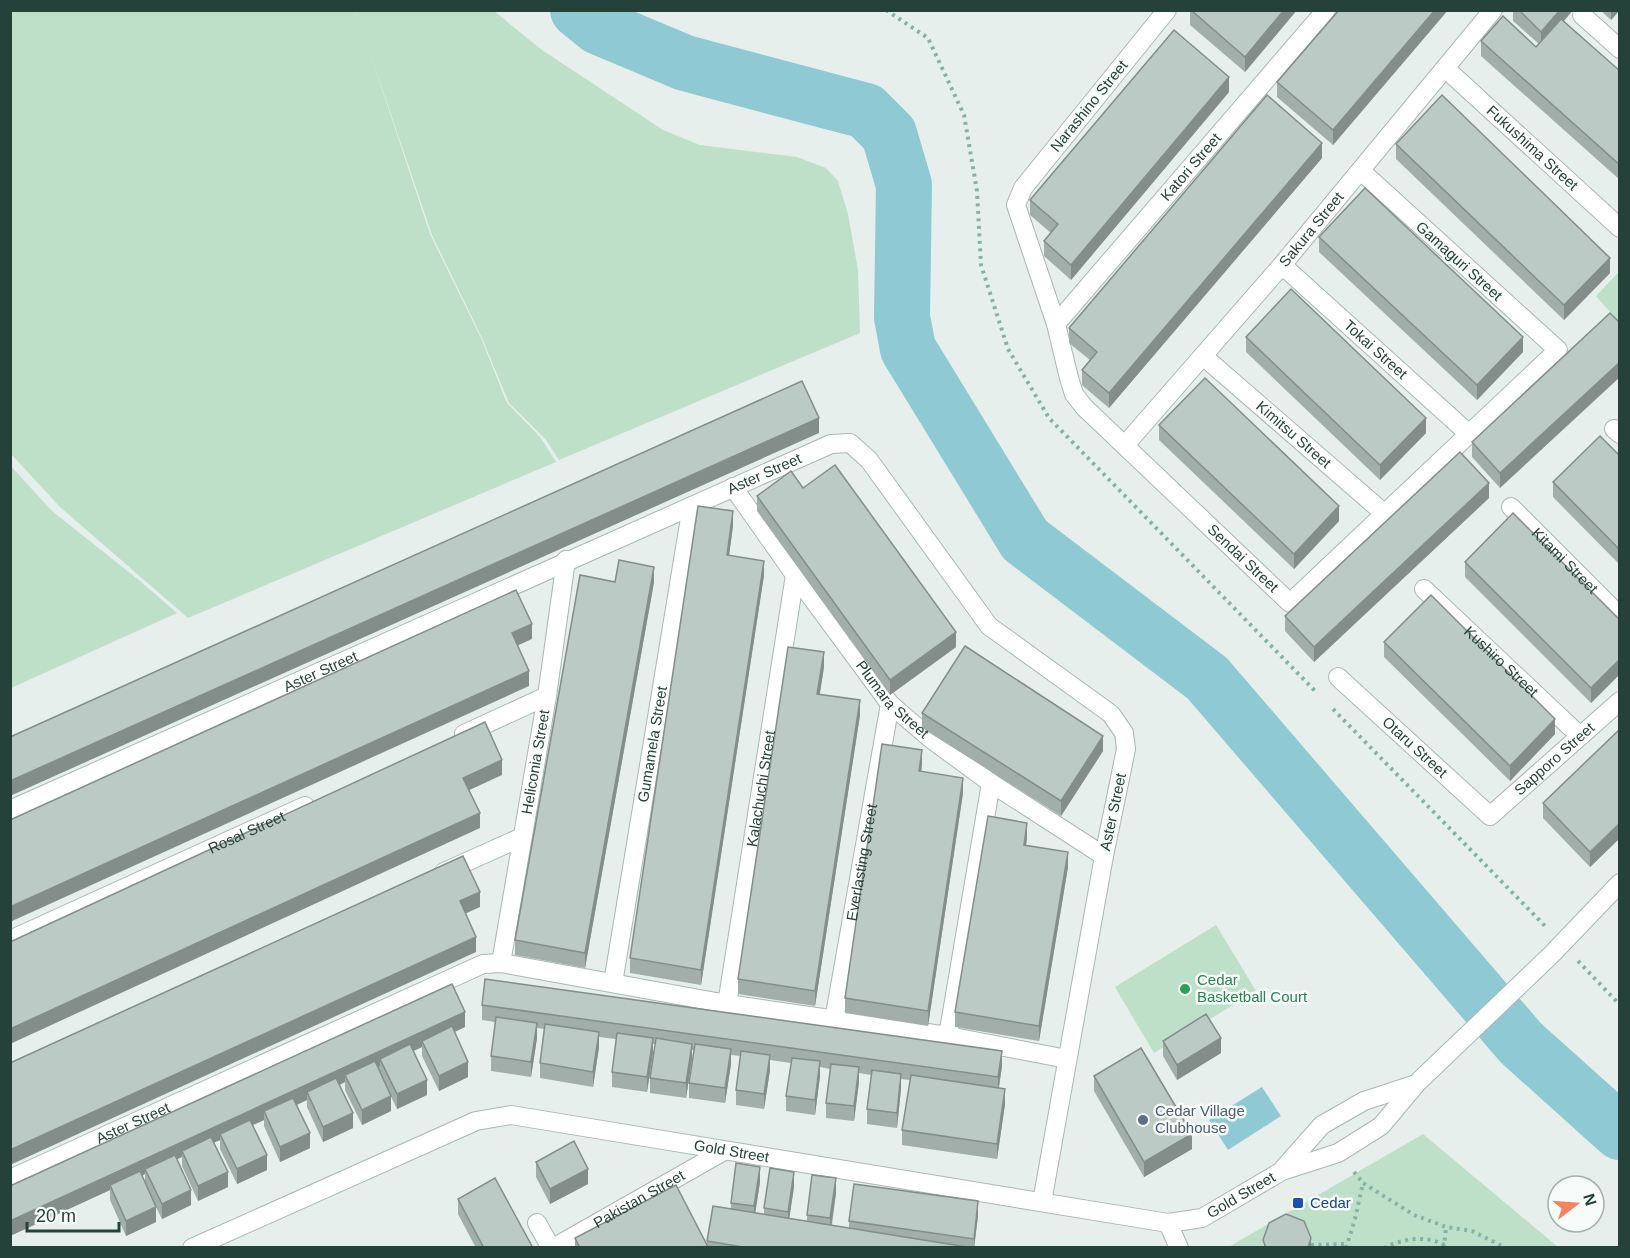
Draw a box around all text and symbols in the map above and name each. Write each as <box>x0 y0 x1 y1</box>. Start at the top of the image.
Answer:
street label: Narashino Street <box>1047 56 1131 155</box>
street label: Fukushima Street <box>1484 102 1582 194</box>
street label: Katori Street <box>1157 129 1225 204</box>
street label: Sakura Street <box>1275 188 1347 270</box>
street label: Gamaguri Street <box>1413 217 1507 304</box>
street label: Tokai Street <box>1341 316 1412 383</box>
street label: Kimitsu Street <box>1253 397 1335 472</box>
street label: Aster Street <box>725 449 805 497</box>
street label: Sendai Street <box>1204 520 1283 596</box>
street label: Kitami Street <box>1529 524 1602 597</box>
street label: Kushiro Street <box>1461 623 1543 701</box>
street label: Aster Street <box>281 647 361 695</box>
street label: Plumara Street <box>853 657 933 742</box>
street label: Gumamela Street <box>634 684 670 804</box>
street label: Heliconia Street <box>518 707 553 816</box>
street label: Otaru Street <box>1379 713 1452 781</box>
street label: Sapporo Street <box>1511 718 1598 798</box>
street label: Kalachuchi Street <box>743 728 778 848</box>
street label: Aster Street <box>1096 771 1129 852</box>
street label: Everlasting Street <box>843 802 880 922</box>
street label: Rosal Street <box>205 807 288 857</box>
place label: Cedar Basketball Court <box>1197 971 1308 1005</box>
marker: Cedar Basketball Court <box>1178 982 1192 996</box>
street label: Aster Street <box>93 1098 173 1147</box>
place label: Cedar Village Clubhouse <box>1155 1102 1245 1136</box>
marker: Cedar Village Clubhouse <box>1136 1113 1150 1127</box>
street label: Gold Street <box>693 1136 771 1165</box>
street label: Pakistan Street <box>590 1166 688 1231</box>
street label: Gold Street <box>1204 1168 1278 1221</box>
north arrow <box>1546 1174 1606 1234</box>
text: N <box>1580 1192 1600 1208</box>
place label: Cedar <box>1310 1194 1351 1211</box>
scale bar <box>27 1195 118 1233</box>
marker: Cedar <box>1291 1196 1305 1210</box>
text: 20 m <box>36 1206 76 1226</box>

